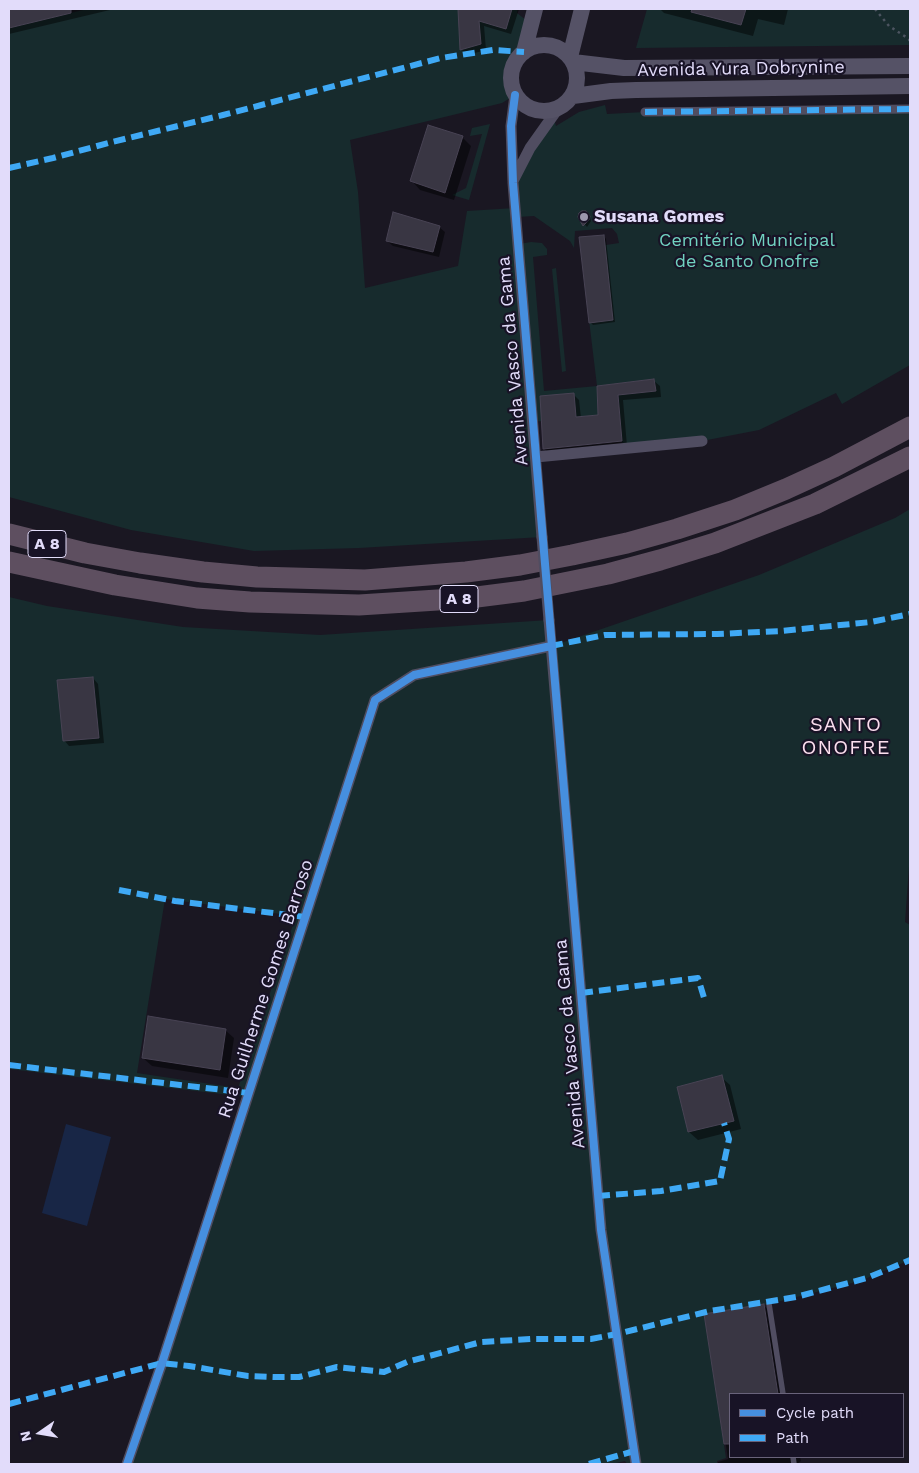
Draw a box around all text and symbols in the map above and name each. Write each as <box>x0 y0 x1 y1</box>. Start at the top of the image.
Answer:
street label: Avenida Yura Dobrynine <box>637 56 845 82</box>
place label: Susana Gomes <box>594 206 724 228</box>
marker: Susana Gomes <box>578 211 590 223</box>
park label: Cemitério Municipal de Santo Onofre <box>659 230 835 272</box>
street label: Avenida Vasco da Gama <box>493 255 533 467</box>
road number: A 8 <box>28 530 66 558</box>
road number: A 8 <box>440 586 478 612</box>
district label: SANTO ONOFRE <box>801 713 891 760</box>
street label: Rua Guilherme Gomes Barroso <box>214 857 318 1121</box>
street label: Avenida Vasco da Gama <box>550 938 590 1150</box>
legend <box>729 1393 904 1458</box>
text: Cycle path <box>776 1404 854 1422</box>
north arrow <box>15 1408 65 1458</box>
text: Path <box>776 1429 809 1447</box>
text: N <box>16 1430 34 1443</box>

